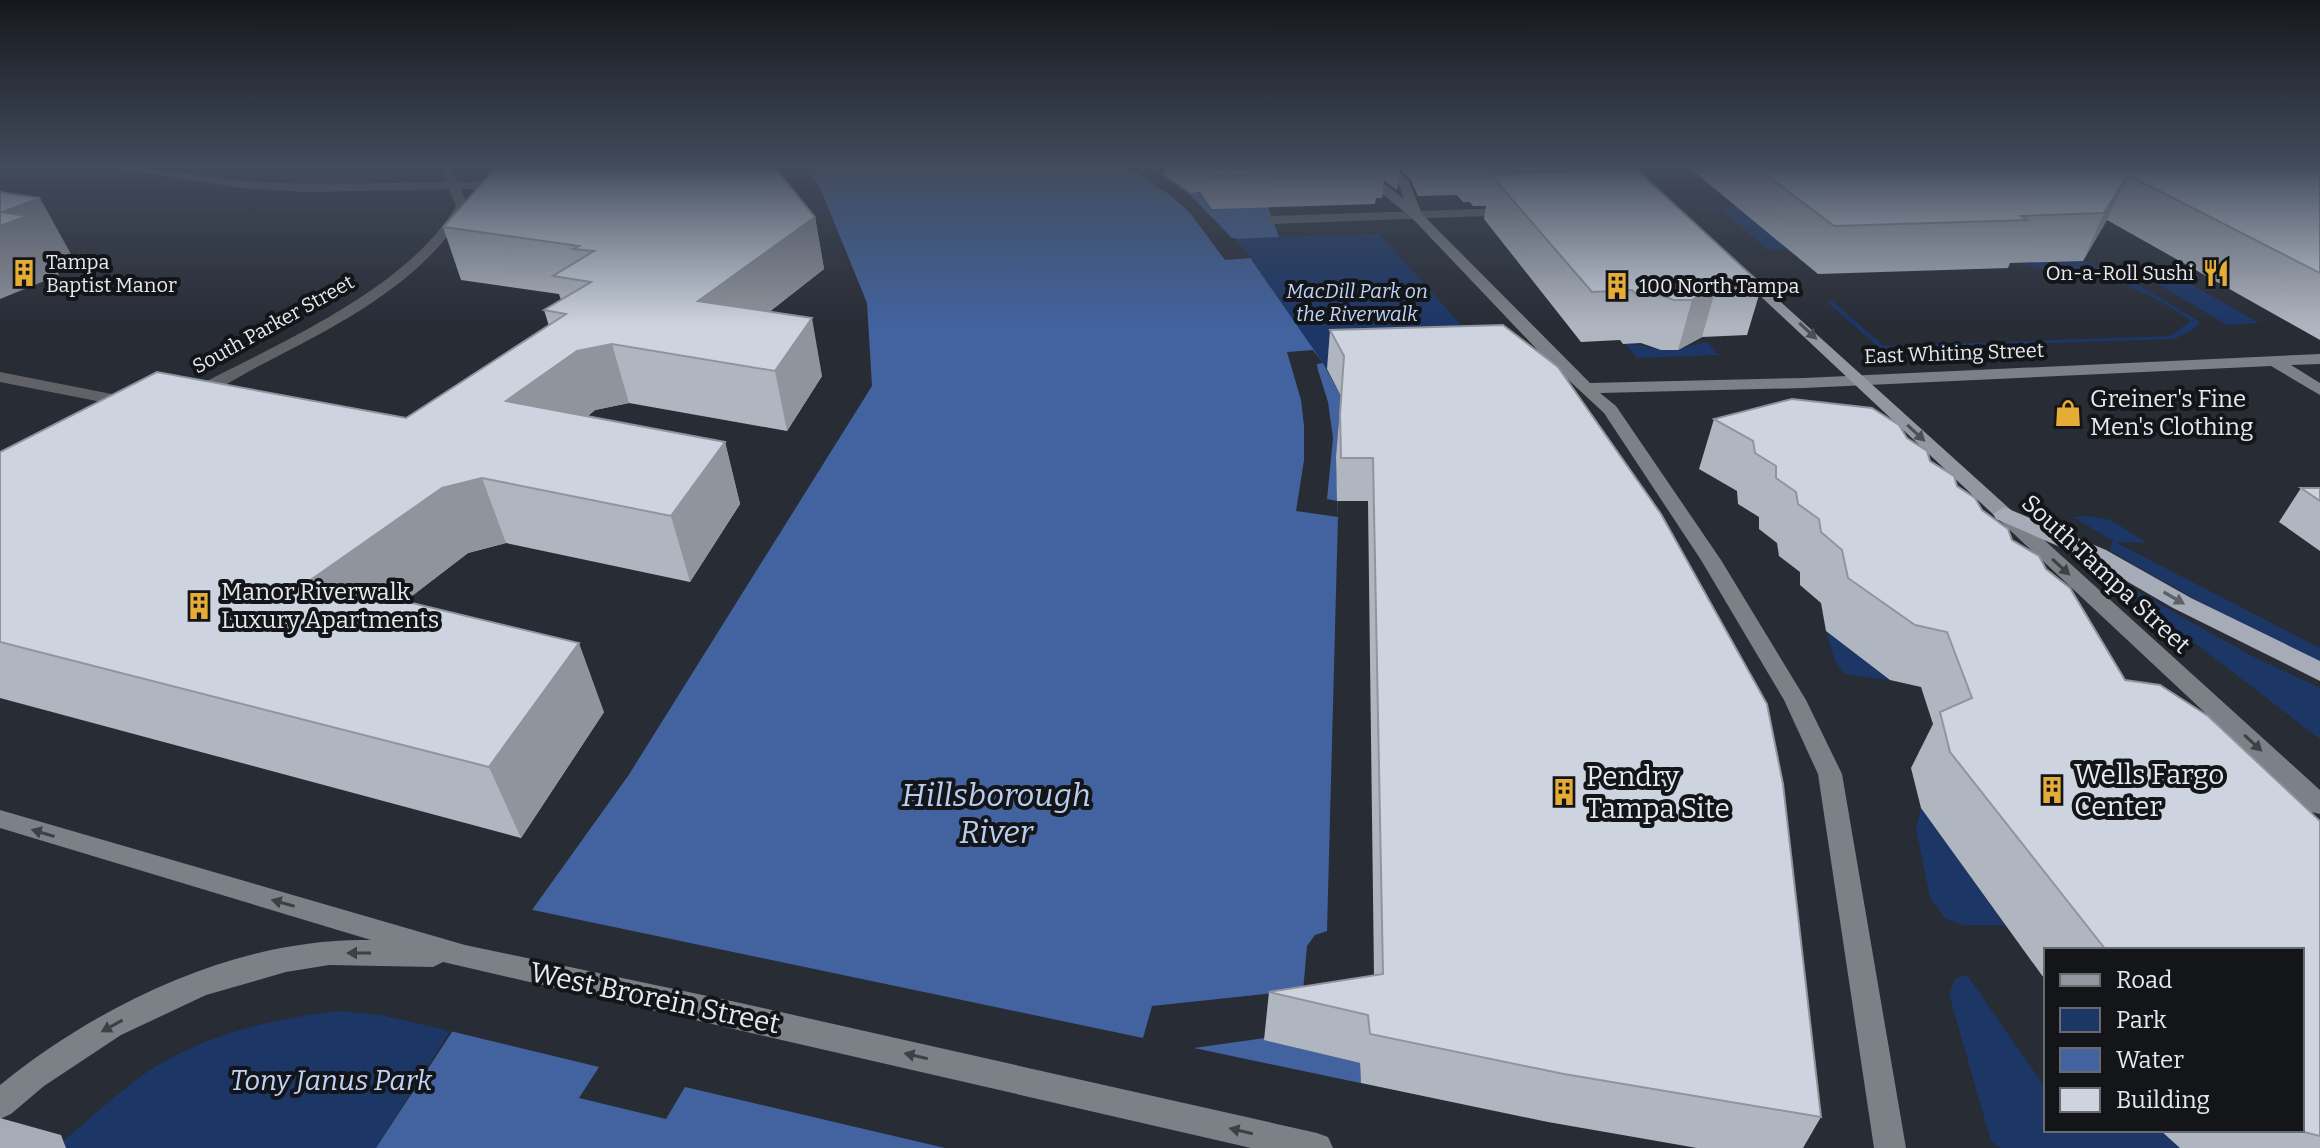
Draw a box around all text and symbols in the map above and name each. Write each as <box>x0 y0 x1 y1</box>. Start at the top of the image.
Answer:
place label: Tampa Baptist Manor <box>46 250 177 297</box>
building icon: Tampa Baptist Manor <box>9 258 39 288</box>
restaurant icon: On-a-Roll Sushi <box>2201 258 2231 288</box>
place label: On-a-Roll Sushi <box>2046 261 2194 285</box>
street label: South Parker Street <box>188 270 358 378</box>
building icon: 100 North Tampa <box>1602 271 1632 301</box>
place label: 100 North Tampa <box>1639 274 1800 298</box>
park label: MacDill Park on the Riverwalk <box>1286 279 1428 326</box>
one-way arrow <box>1798 322 1817 340</box>
street label: East Whiting Street <box>1864 338 2044 368</box>
place label: Greiner's Fine Men's Clothing <box>2090 385 2253 441</box>
shop icon: Greiner's Fine Men's Clothing <box>2053 398 2083 428</box>
one-way arrow <box>1906 423 1925 441</box>
street label: South Tampa Street <box>2016 489 2196 659</box>
one-way arrow <box>2051 558 2070 576</box>
place label: Manor Riverwalk Luxury Apartments <box>221 578 439 634</box>
building icon: Manor Riverwalk Luxury Apartments <box>184 591 214 621</box>
one-way arrow <box>2163 591 2185 605</box>
one-way arrow <box>2243 733 2262 751</box>
place label: Wells Fargo Center <box>2074 758 2224 823</box>
place label: Pendry Tampa Site <box>1586 760 1730 825</box>
building icon: Wells Fargo Center <box>2037 775 2067 805</box>
water label: Hillsborough River <box>901 776 1091 851</box>
building icon: Pendry Tampa Site <box>1549 777 1579 807</box>
one-way arrow <box>31 826 55 838</box>
one-way arrow <box>270 896 294 909</box>
one-way arrow <box>346 947 371 959</box>
legend <box>2044 948 2304 1132</box>
street label: West Brorein Street <box>527 955 783 1041</box>
text: Road <box>2116 966 2172 994</box>
text: Park <box>2116 1006 2167 1034</box>
one-way arrow <box>101 1019 123 1033</box>
text: Water <box>2116 1046 2184 1074</box>
one-way arrow <box>904 1049 929 1062</box>
park label: Tony Janus Park <box>230 1064 433 1097</box>
text: Building <box>2116 1086 2210 1114</box>
one-way arrow <box>1228 1124 1253 1137</box>

